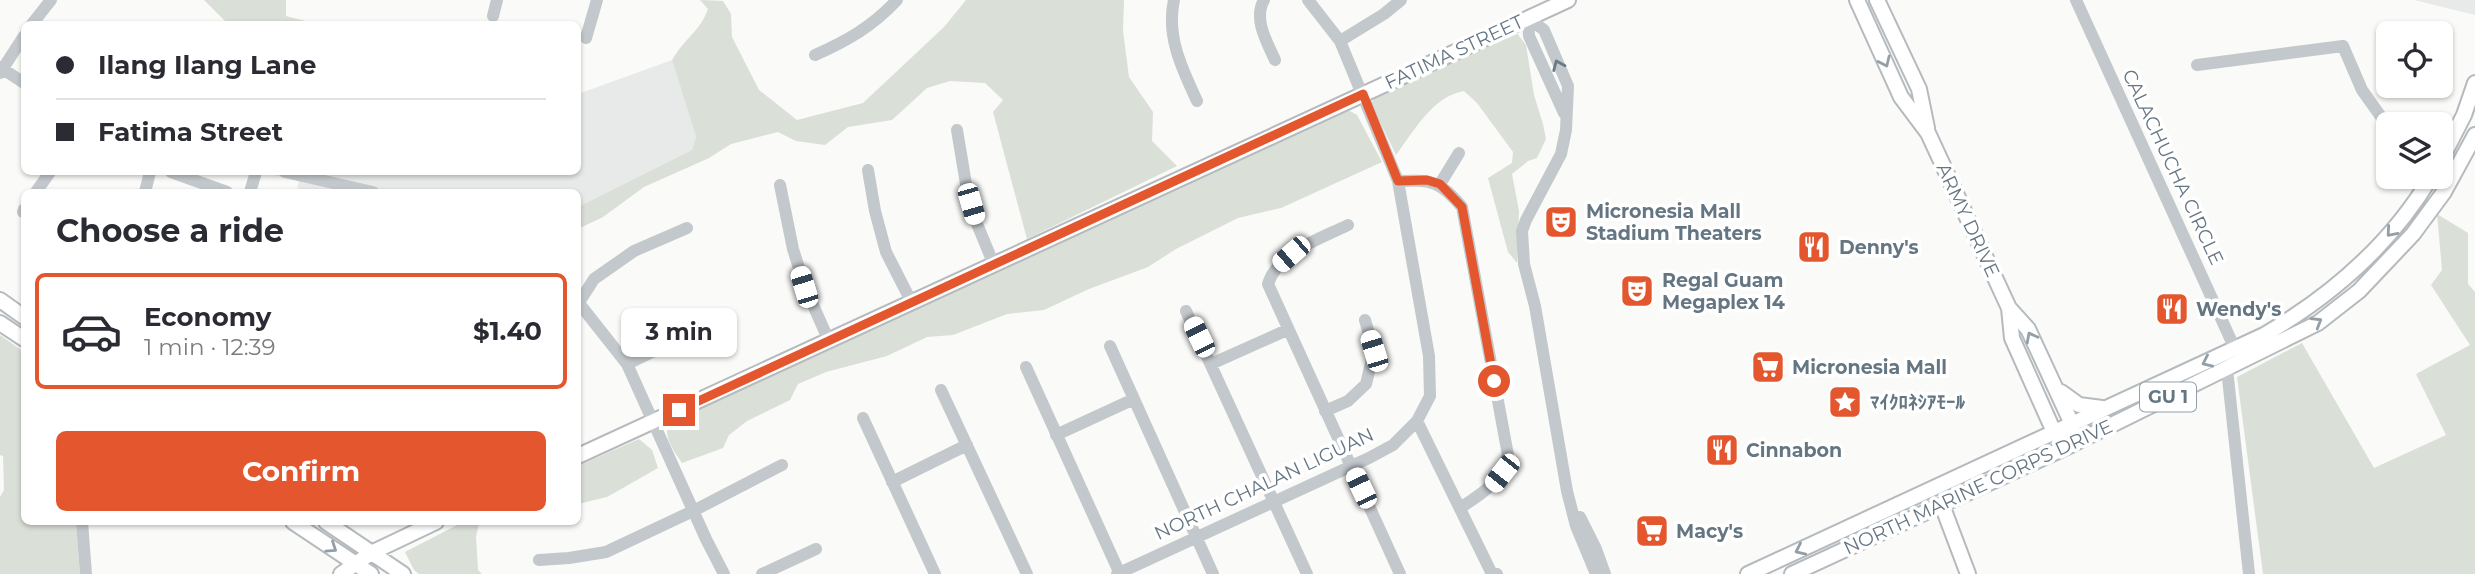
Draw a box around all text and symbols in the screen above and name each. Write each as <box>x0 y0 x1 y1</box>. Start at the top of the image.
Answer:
street label: FATIMA STREET <box>1381 10 1527 94</box>
map controls <box>2376 21 2453 189</box>
button: locate <box>2376 21 2453 98</box>
text: Ilang Ilang Lane <box>98 49 316 81</box>
one-way arrow <box>1877 55 1891 67</box>
one-way arrow <box>1553 59 1567 71</box>
street label: CALACHUCHA CIRCLE <box>2118 66 2228 268</box>
button: layers <box>2376 112 2453 189</box>
text: Fatima Street <box>98 116 283 148</box>
street label: ARMY DRIVE <box>1932 159 2004 281</box>
car <box>956 181 987 227</box>
place label: Micronesia Mall Stadium Theaters <box>1586 200 1762 245</box>
theatre icon: Micronesia Mall Stadium Theaters <box>1542 203 1580 241</box>
text: Choose a ride <box>56 211 284 250</box>
one-way arrow <box>2387 223 2399 236</box>
restaurant icon: Denny's <box>1795 228 1833 266</box>
car <box>1269 232 1314 276</box>
place label: Denny's <box>1839 236 1919 259</box>
car <box>788 264 821 310</box>
place label: Regal Guam Megaplex 14 <box>1662 269 1785 314</box>
theatre icon: Regal Guam Megaplex 14 <box>1618 272 1656 310</box>
restaurant icon: Wendy's <box>2153 290 2191 328</box>
place label: Wendy's <box>2196 298 2281 321</box>
icon: car <box>60 300 123 363</box>
text: Economy <box>144 301 271 333</box>
callout: 3 min <box>621 308 737 358</box>
car <box>1181 314 1218 360</box>
text: $1.40 <box>473 315 542 347</box>
text: 3 min <box>645 318 713 346</box>
one-way arrow <box>2310 318 2323 331</box>
car <box>1358 328 1391 374</box>
one-way arrow <box>2026 332 2040 344</box>
text: 1 min · 12:39 <box>144 333 276 361</box>
supermarket icon: Micronesia Mall <box>1749 348 1787 386</box>
one-way arrow <box>2202 354 2214 368</box>
place label: Micronesia Mall <box>1792 356 1947 379</box>
route start <box>1478 365 1510 397</box>
road number: GU 1 <box>2140 382 2196 412</box>
place icon: ﾏｲｸﾛﾈｼｱﾓｰﾙ <box>1826 383 1864 421</box>
place label: ﾏｲｸﾛﾈｼｱﾓｰﾙ <box>1870 391 1966 414</box>
route end <box>663 394 695 426</box>
street label: NORTH MARINE CORPS DRIVE <box>1840 414 2116 560</box>
street label: NORTH CHALAN LIGUAN <box>1151 423 1377 545</box>
button: Confirm <box>56 431 546 511</box>
restaurant icon: Cinnabon <box>1703 431 1741 469</box>
place label: Cinnabon <box>1746 439 1842 462</box>
car <box>1481 450 1524 496</box>
car <box>1343 465 1380 511</box>
supermarket icon: Macy's <box>1633 512 1671 550</box>
place label: Macy's <box>1676 520 1743 543</box>
one-way arrow <box>324 540 337 552</box>
one-way arrow <box>1795 541 1807 555</box>

